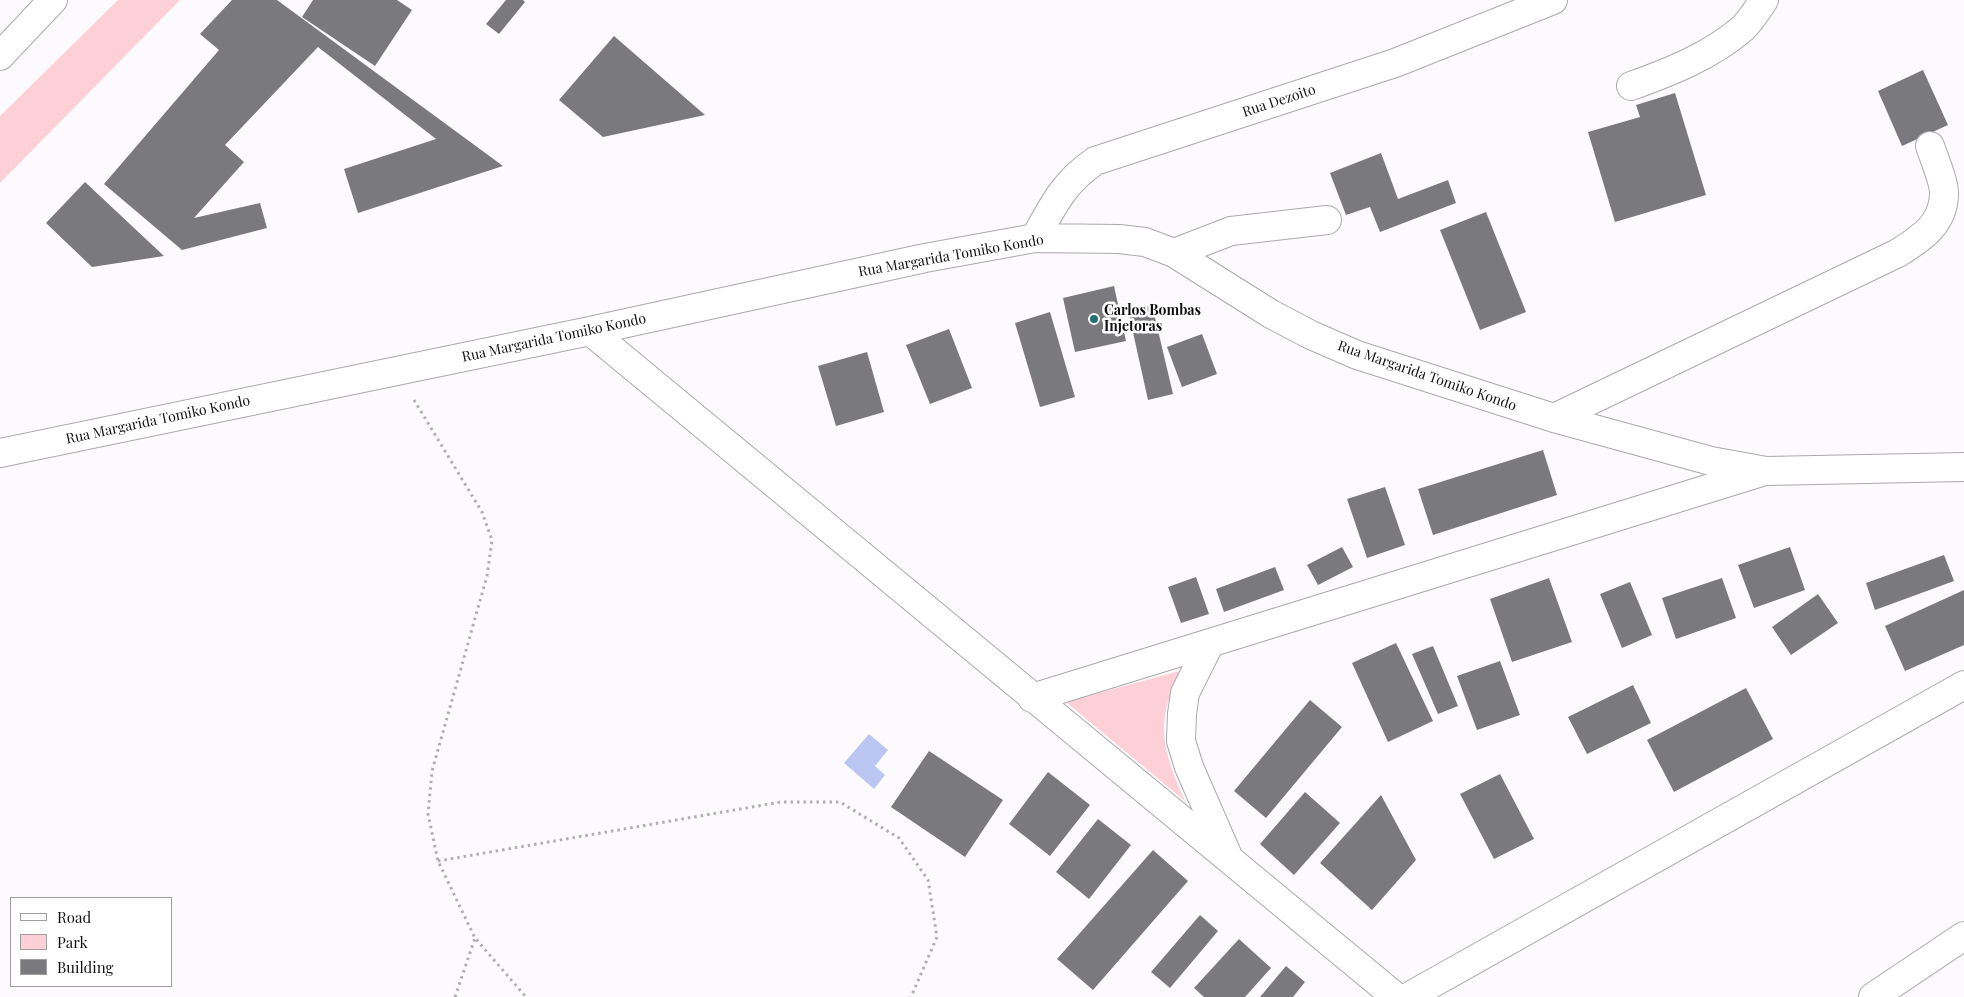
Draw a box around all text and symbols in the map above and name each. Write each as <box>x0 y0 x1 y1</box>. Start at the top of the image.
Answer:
street label: Rua Dezoito <box>1240 81 1318 121</box>
street label: Rua Margarida Tomiko Kondo <box>857 231 1045 281</box>
place label: Carlos Bombas Injetoras <box>1104 303 1201 336</box>
street label: Rua Margarida Tomiko Kondo <box>460 310 648 366</box>
marker: Carlos Bombas Injetoras <box>1088 313 1100 325</box>
street label: Rua Margarida Tomiko Kondo <box>1335 337 1519 415</box>
street label: Rua Margarida Tomiko Kondo <box>64 392 252 448</box>
legend <box>10 897 172 987</box>
text: Road <box>57 907 91 927</box>
text: Park <box>57 932 88 952</box>
text: Building <box>57 957 113 977</box>

